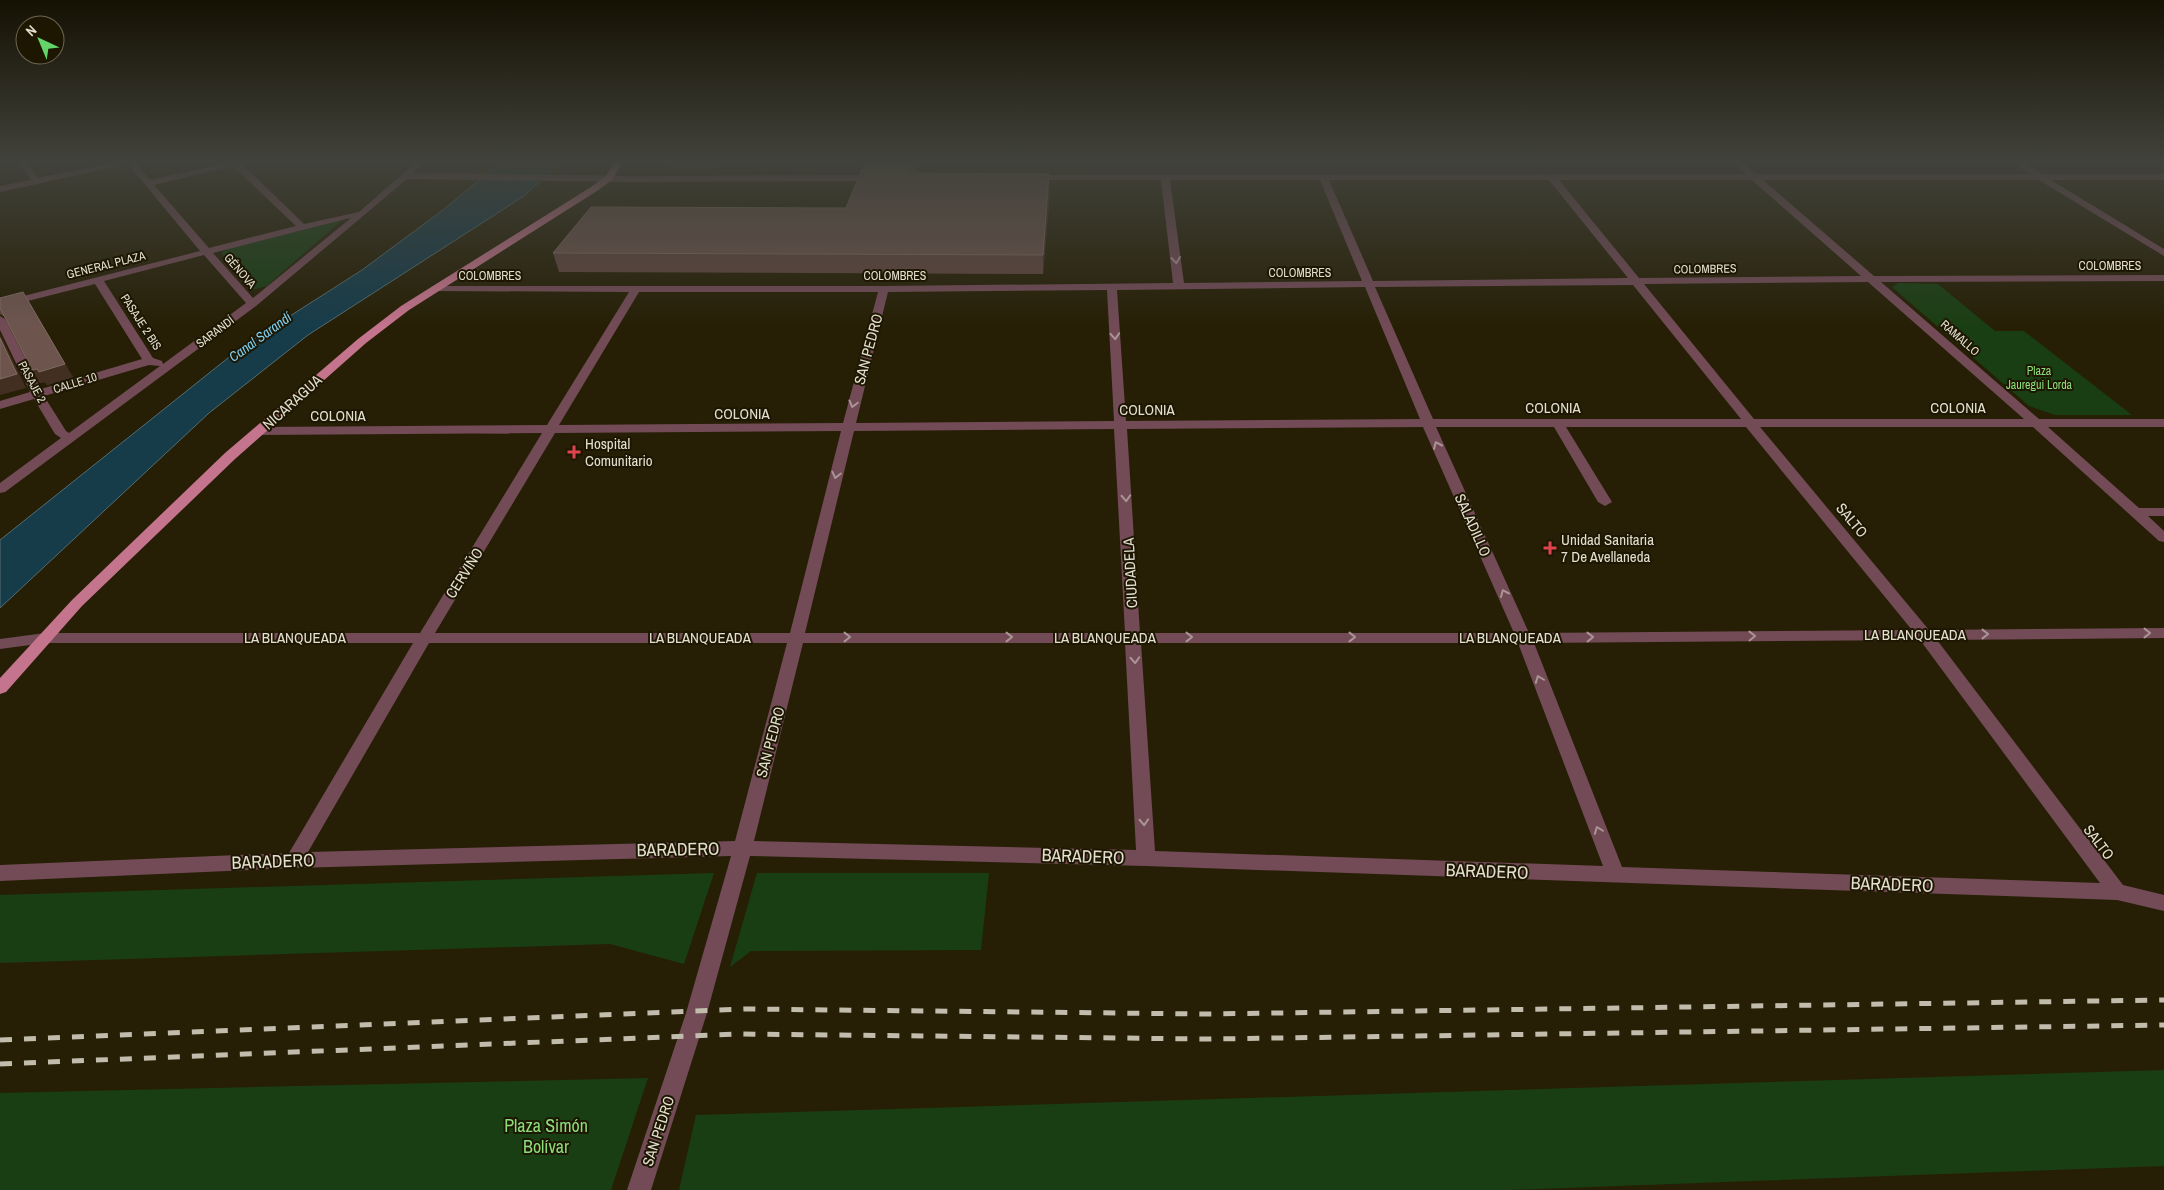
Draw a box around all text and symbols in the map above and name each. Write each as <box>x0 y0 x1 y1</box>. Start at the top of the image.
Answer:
north arrow <box>15 15 65 65</box>
text: N <box>22 21 40 40</box>
street label: GENERAL PLAZA <box>65 247 147 283</box>
street label: GÉNOVA <box>220 250 260 292</box>
one-way arrow <box>1170 256 1181 264</box>
street label: COLOMBRES <box>2079 258 2142 274</box>
street label: COLOMBRES <box>1673 260 1737 278</box>
street label: COLOMBRES <box>1269 265 1332 281</box>
street label: COLOMBRES <box>459 268 522 284</box>
street label: COLOMBRES <box>864 268 927 284</box>
street label: PASAJE 2 BIS <box>117 291 165 353</box>
water label: Canal Sarandí <box>225 307 296 366</box>
street label: SAN PEDRO <box>848 311 888 387</box>
street label: SARANDÍ <box>193 312 237 352</box>
street label: RAMALLO <box>1937 317 1983 360</box>
one-way arrow <box>1110 332 1121 340</box>
street label: PASAJE 2 <box>14 358 50 406</box>
park label: Plaza Jauregui Lorda <box>2006 363 2073 393</box>
street label: CALLE 10 <box>51 369 99 397</box>
street label: NICARAGUA <box>258 369 327 434</box>
street label: COLONIA <box>1525 397 1581 418</box>
street label: COLONIA <box>1930 397 1986 418</box>
one-way arrow <box>848 399 859 408</box>
street label: COLONIA <box>1119 399 1175 420</box>
street label: COLONIA <box>714 403 770 424</box>
street label: COLONIA <box>310 405 366 426</box>
place label: Hospital Comunitario <box>585 433 653 471</box>
one-way arrow <box>1433 441 1444 450</box>
marker: Hospital Comunitario <box>567 445 581 459</box>
one-way arrow <box>831 471 842 480</box>
street label: SALADILLO <box>1450 490 1496 560</box>
one-way arrow <box>1120 494 1131 502</box>
street label: SALTO <box>1831 498 1873 542</box>
place label: Unidad Sanitaria 7 De Avellaneda <box>1561 529 1654 567</box>
street label: CIUDADELA <box>1118 537 1142 609</box>
marker: Unidad Sanitaria 7 De Avellaneda <box>1543 541 1557 555</box>
street label: CERVIÑO <box>440 544 488 602</box>
one-way arrow <box>1499 589 1510 598</box>
street label: LA BLANQUEADA <box>1864 624 1967 645</box>
street label: LA BLANQUEADA <box>244 627 347 648</box>
street label: LA BLANQUEADA <box>649 627 752 648</box>
street label: LA BLANQUEADA <box>1054 627 1157 648</box>
street label: LA BLANQUEADA <box>1459 627 1562 648</box>
one-way arrow <box>2144 628 2152 638</box>
one-way arrow <box>1982 629 1989 639</box>
one-way arrow <box>1749 630 1757 641</box>
one-way arrow <box>843 632 851 642</box>
one-way arrow <box>1006 632 1013 642</box>
one-way arrow <box>1186 632 1193 642</box>
one-way arrow <box>1348 632 1356 642</box>
one-way arrow <box>1586 632 1594 642</box>
one-way arrow <box>1130 656 1141 664</box>
one-way arrow <box>1535 675 1545 683</box>
street label: SAN PEDRO <box>750 704 790 780</box>
one-way arrow <box>1138 819 1149 827</box>
street label: SALTO <box>2079 820 2119 864</box>
one-way arrow <box>1594 826 1604 835</box>
street label: BARADERO <box>636 836 720 862</box>
street label: BARADERO <box>1041 842 1125 870</box>
street label: BARADERO <box>231 847 315 875</box>
street label: BARADERO <box>1445 857 1529 885</box>
street label: BARADERO <box>1850 870 1934 898</box>
street label: SAN PEDRO <box>637 1093 679 1169</box>
park label: Plaza Simón Bolívar <box>504 1113 588 1159</box>

